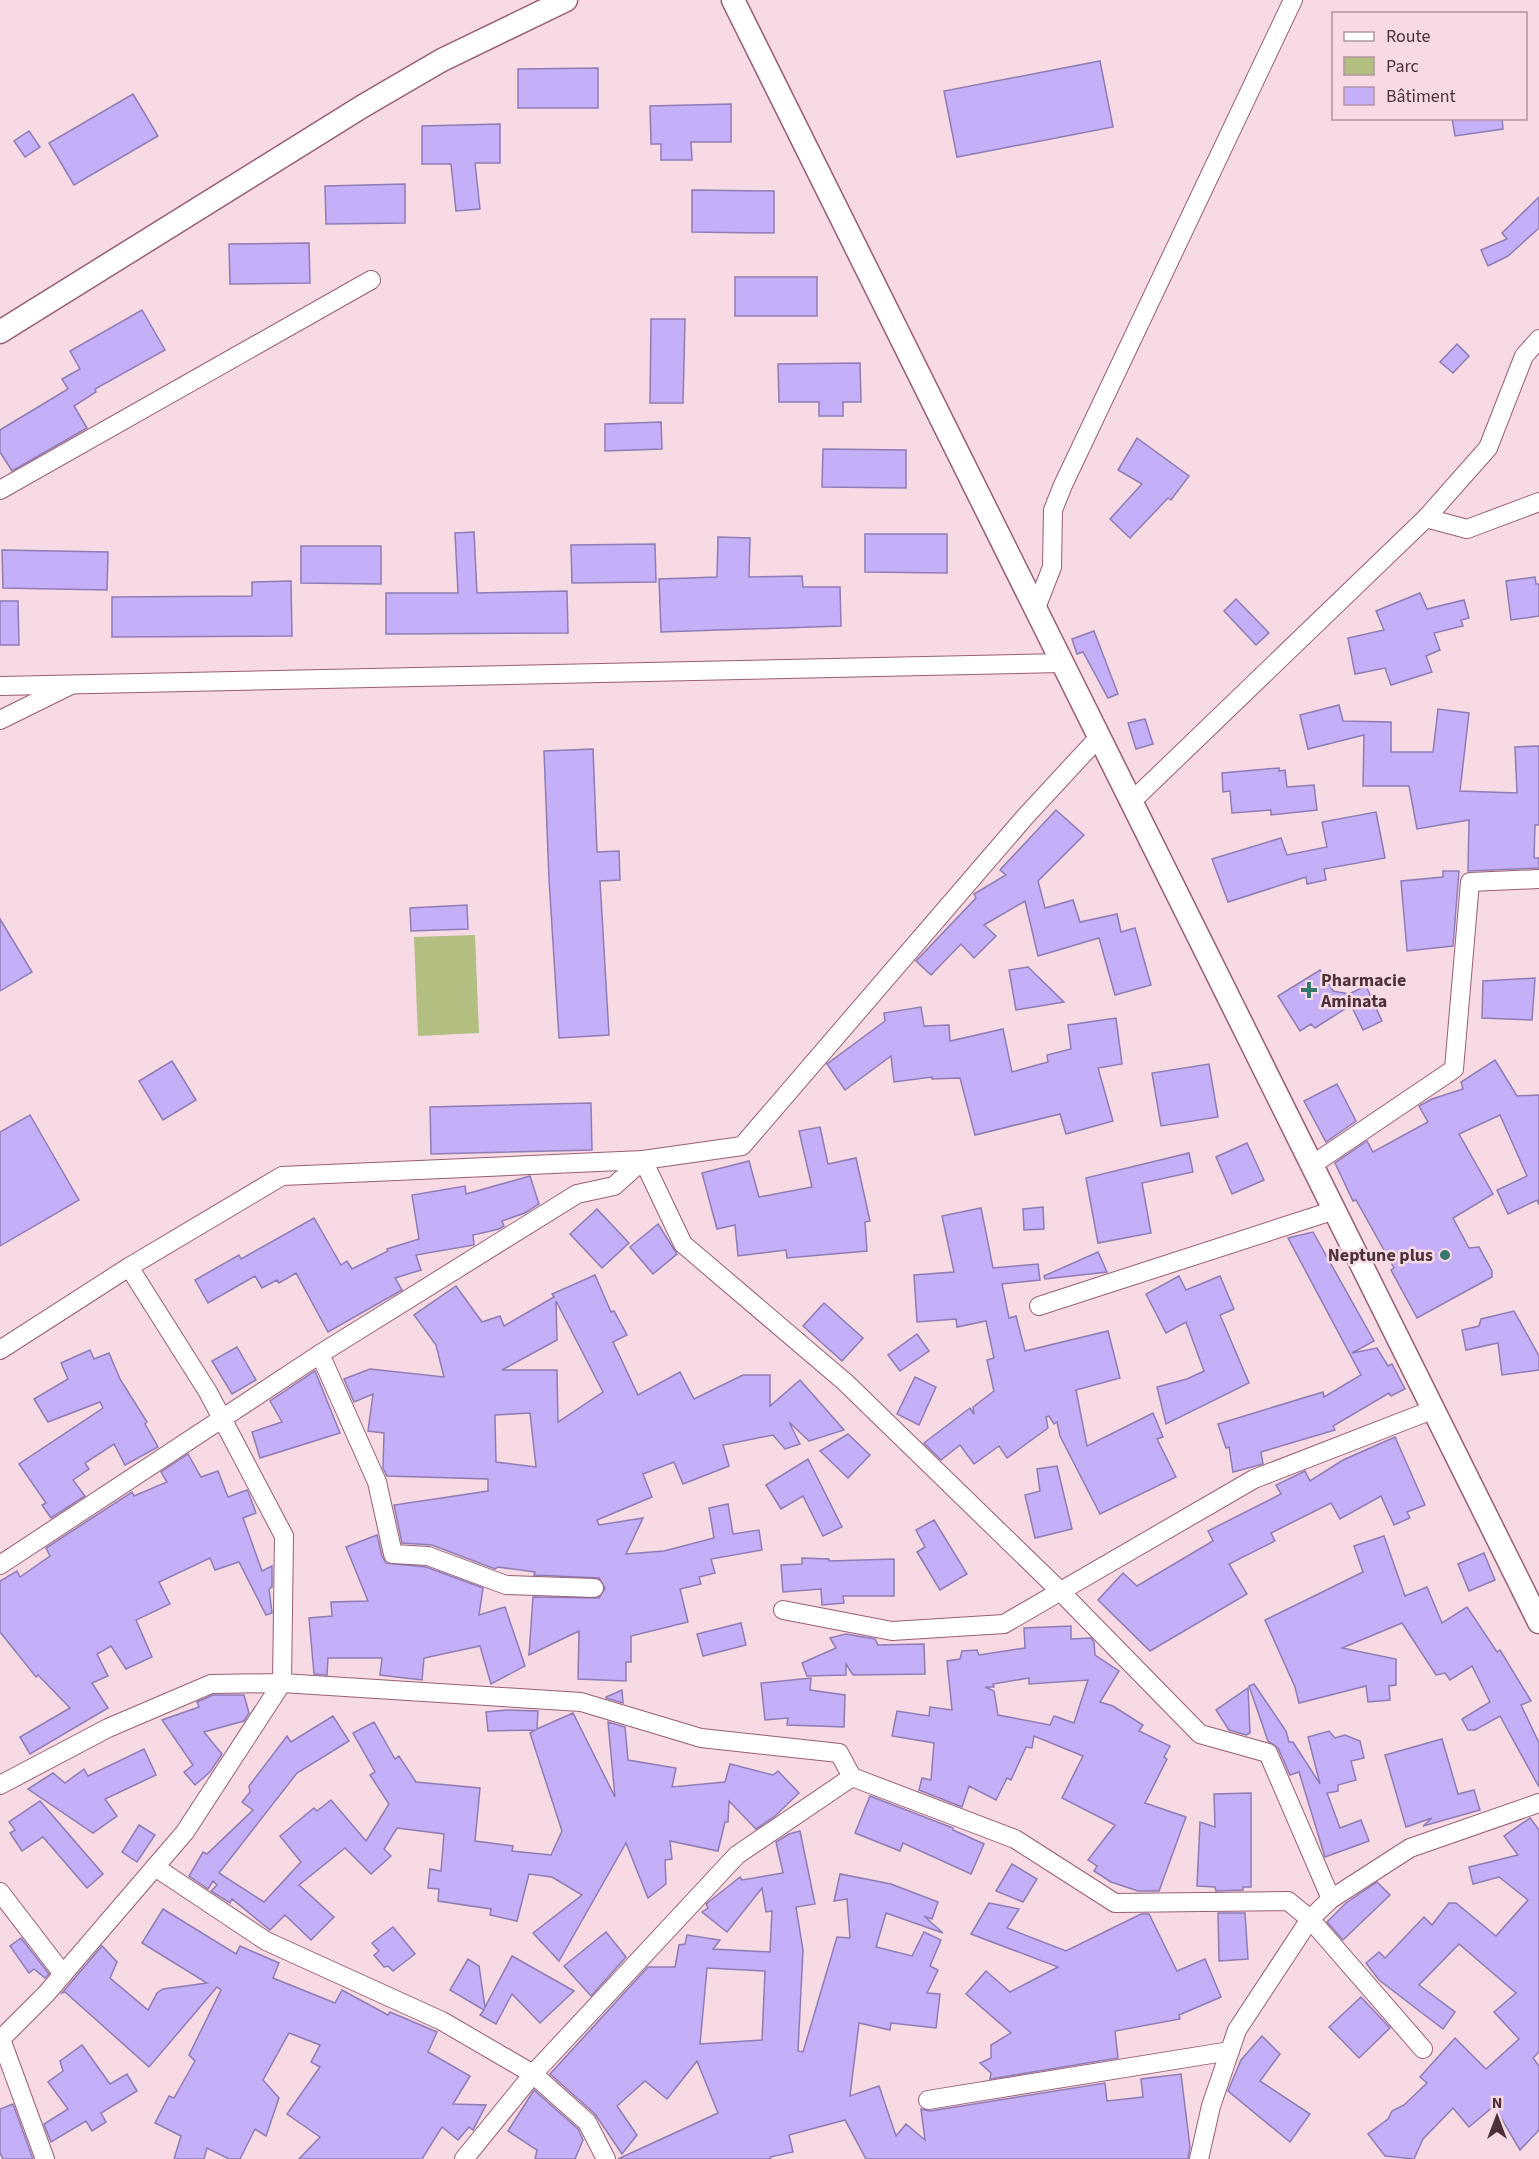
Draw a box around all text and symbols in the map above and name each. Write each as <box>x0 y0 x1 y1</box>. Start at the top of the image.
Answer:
legend <box>1332 12 1527 120</box>
text: Route <box>1386 24 1430 49</box>
text: Parc <box>1386 54 1419 79</box>
text: Bâtiment <box>1386 84 1456 109</box>
place label: Pharmacie Aminata <box>1320 968 1406 1014</box>
marker: Pharmacie Aminata <box>1302 983 1316 997</box>
place label: Neptune plus <box>1328 1243 1433 1268</box>
marker: Neptune plus <box>1438 1248 1452 1262</box>
north arrow <box>1467 2087 1527 2147</box>
text: N <box>1492 2092 1502 2114</box>

